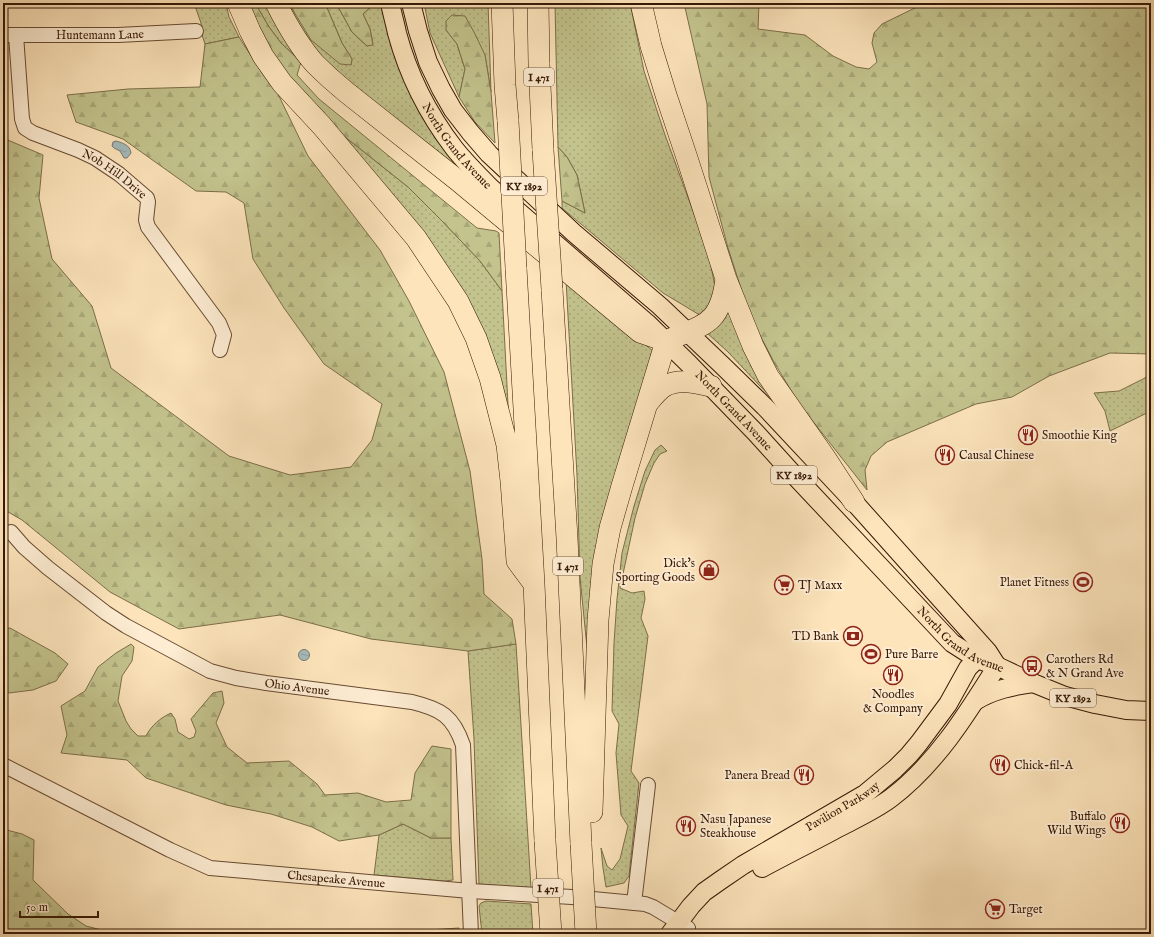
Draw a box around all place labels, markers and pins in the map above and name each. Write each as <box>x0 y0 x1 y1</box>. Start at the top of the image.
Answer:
restaurant icon: Smoothie King <box>1017 424 1039 446</box>
place label: Smoothie King <box>1042 428 1117 443</box>
restaurant icon: Causal Chinese <box>934 444 956 466</box>
place label: Causal Chinese <box>959 448 1035 463</box>
place label: Dick's Sporting Goods <box>616 556 695 586</box>
shop icon: Dick's Sporting Goods <box>698 559 720 581</box>
sports icon: Planet Fitness <box>1072 571 1094 593</box>
supermarket icon: TJ Maxx <box>773 574 795 596</box>
place label: Planet Fitness <box>1000 575 1069 590</box>
place label: TJ Maxx <box>798 578 843 594</box>
bank icon: TD Bank <box>842 625 864 647</box>
place label: TD Bank <box>792 629 840 644</box>
sports icon: Pure Barre <box>860 643 882 665</box>
place label: Pure Barre <box>885 647 939 662</box>
place label: Carothers Rd & N Grand Ave <box>1046 652 1124 681</box>
bus stop icon: Carothers Rd & N Grand Ave <box>1021 655 1043 677</box>
restaurant icon: Noodles & Company <box>882 664 904 686</box>
place label: Noodles & Company <box>863 687 923 717</box>
restaurant icon: Chick-fil-A <box>989 754 1011 776</box>
place label: Chick-fil-A <box>1014 758 1074 773</box>
restaurant icon: Panera Bread <box>793 764 815 786</box>
place label: Panera Bread <box>724 768 791 783</box>
place label: Buffalo Wild Wings <box>1047 809 1107 838</box>
place label: Nasu Japanese Steakhouse <box>700 812 772 841</box>
restaurant icon: Buffalo Wild Wings <box>1109 812 1131 834</box>
restaurant icon: Nasu Japanese Steakhouse <box>675 815 697 837</box>
supermarket icon: Target <box>984 898 1006 920</box>
place label: Target <box>1009 902 1043 917</box>

